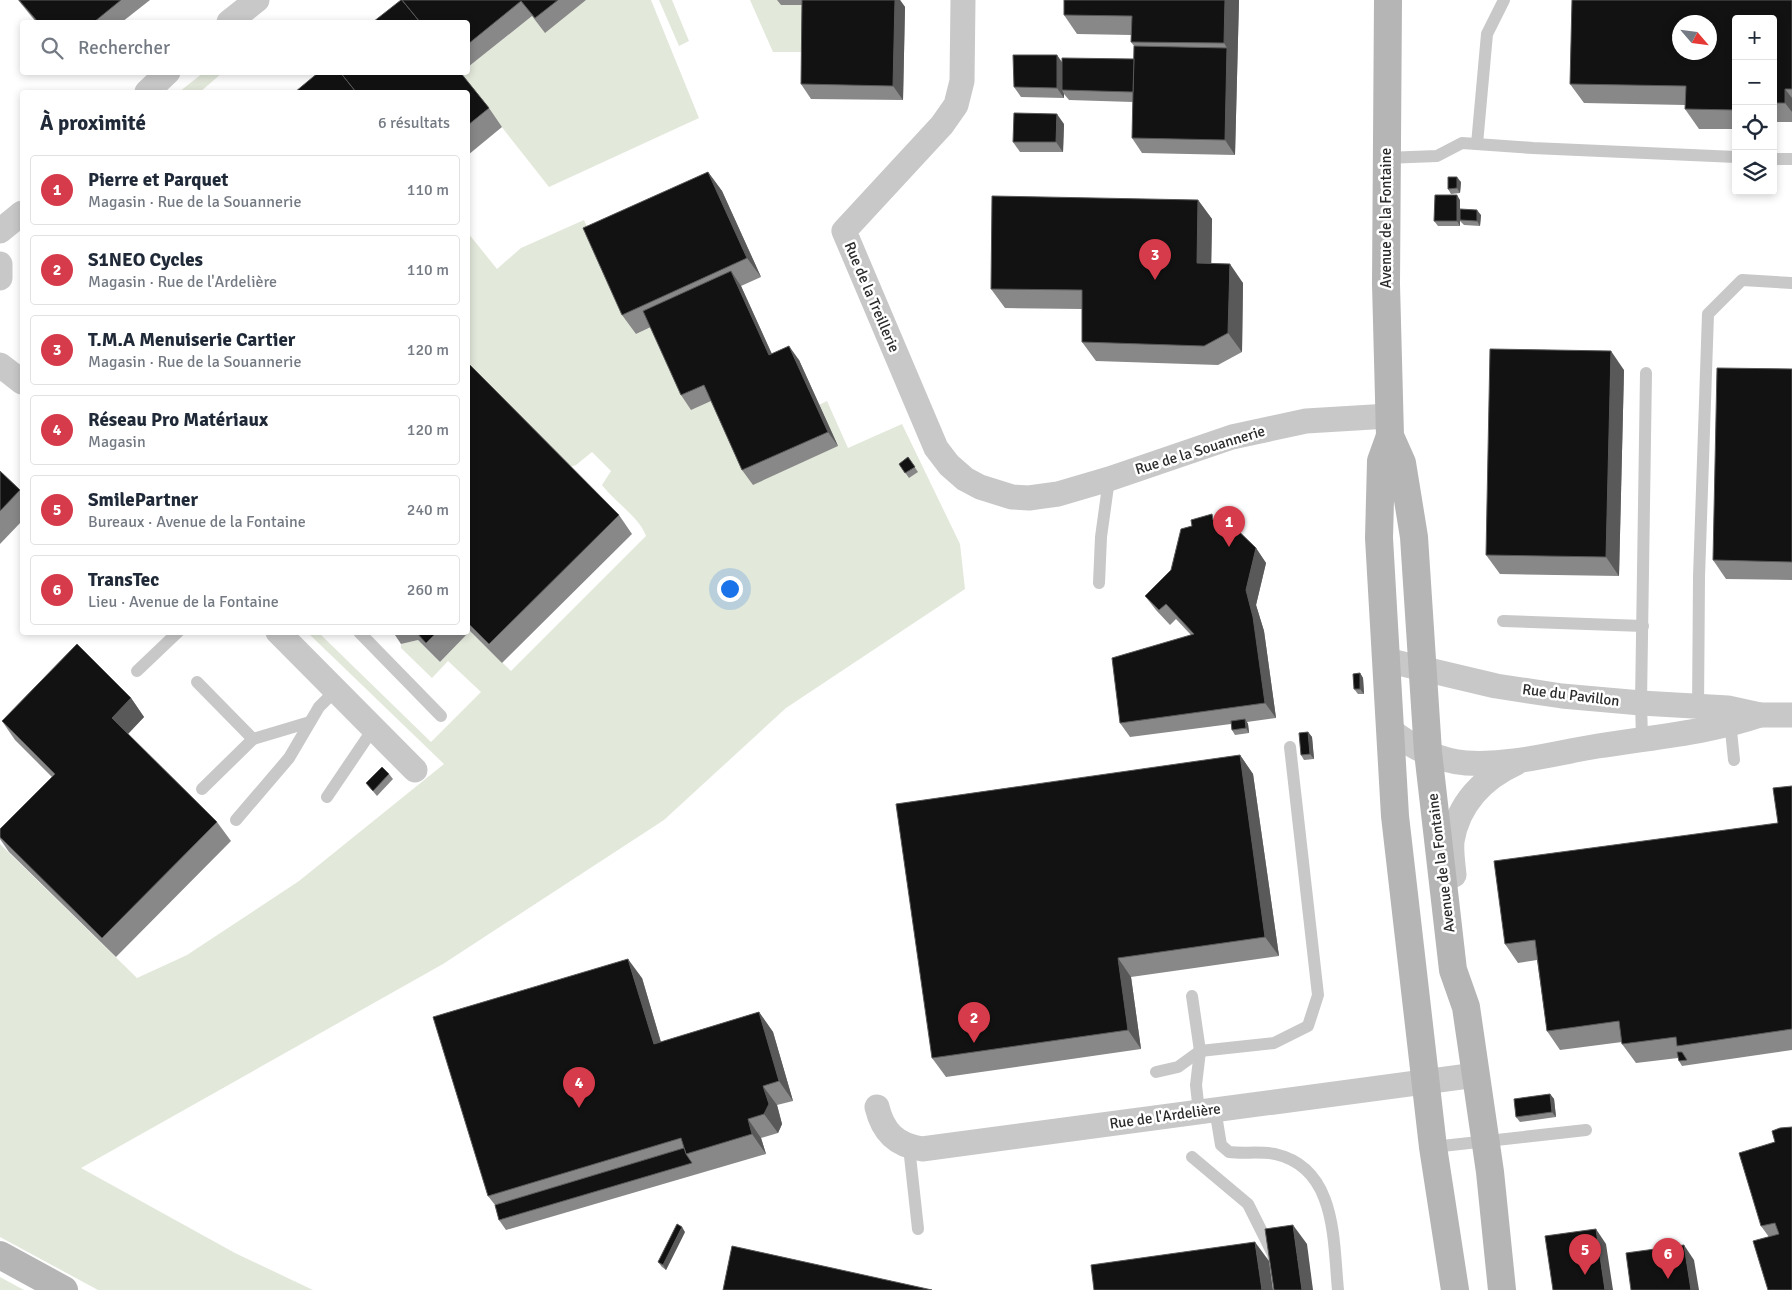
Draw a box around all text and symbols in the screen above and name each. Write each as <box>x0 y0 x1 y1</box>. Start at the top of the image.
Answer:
north arrow <box>1672 15 1717 60</box>
map controls <box>1732 15 1777 195</box>
button: + <box>1732 15 1777 60</box>
search box <box>20 20 470 75</box>
icon: search <box>38 34 66 62</box>
text: Rechercher <box>78 36 170 60</box>
button: − <box>1732 60 1777 105</box>
button: locate <box>1732 105 1777 150</box>
text: À proximité <box>40 110 146 136</box>
text: 6 résultats <box>378 113 450 133</box>
street label: Avenue de la Fontaine <box>1377 148 1395 288</box>
button: layers <box>1732 150 1777 195</box>
text: Pierre et Parquet <box>88 168 228 192</box>
text: 1 <box>53 180 61 200</box>
text: 110 m <box>407 180 449 200</box>
text: Magasin · Rue de la Souannerie <box>88 192 301 212</box>
street label: Rue de la Treillerie <box>841 239 903 355</box>
pin: 3 <box>1139 239 1171 280</box>
text: S1NEO Cycles <box>88 248 203 272</box>
text: 2 <box>53 260 61 280</box>
text: 110 m <box>407 260 449 280</box>
text: Magasin · Rue de l'Ardelière <box>88 272 277 292</box>
text: T.M.A Menuiserie Cartier <box>88 328 295 352</box>
text: 3 <box>53 340 61 360</box>
text: 120 m <box>407 340 449 360</box>
text: Magasin · Rue de la Souannerie <box>88 352 301 372</box>
text: Réseau Pro Matériaux <box>88 408 268 432</box>
text: 4 <box>53 420 61 440</box>
text: 120 m <box>407 420 449 440</box>
street label: Rue de la Souannerie <box>1133 422 1267 478</box>
text: Magasin <box>88 432 146 452</box>
text: SmilePartner <box>88 488 198 512</box>
text: 5 <box>53 500 61 520</box>
text: 240 m <box>407 500 449 520</box>
pin: 1 <box>1213 506 1245 547</box>
text: Bureaux · Avenue de la Fontaine <box>88 512 306 532</box>
text: TransTec <box>88 568 159 592</box>
your location <box>717 576 743 602</box>
text: 6 <box>53 580 61 600</box>
text: 260 m <box>407 580 449 600</box>
text: Lieu · Avenue de la Fontaine <box>88 592 279 612</box>
street label: Rue du Pavillon <box>1521 680 1621 710</box>
street label: Avenue de la Fontaine <box>1424 792 1458 934</box>
pin: 2 <box>958 1002 990 1043</box>
pin: 4 <box>563 1067 595 1108</box>
street label: Rue de l'Ardelière <box>1108 1099 1222 1133</box>
pin: 5 <box>1569 1234 1601 1275</box>
pin: 6 <box>1652 1238 1684 1279</box>

